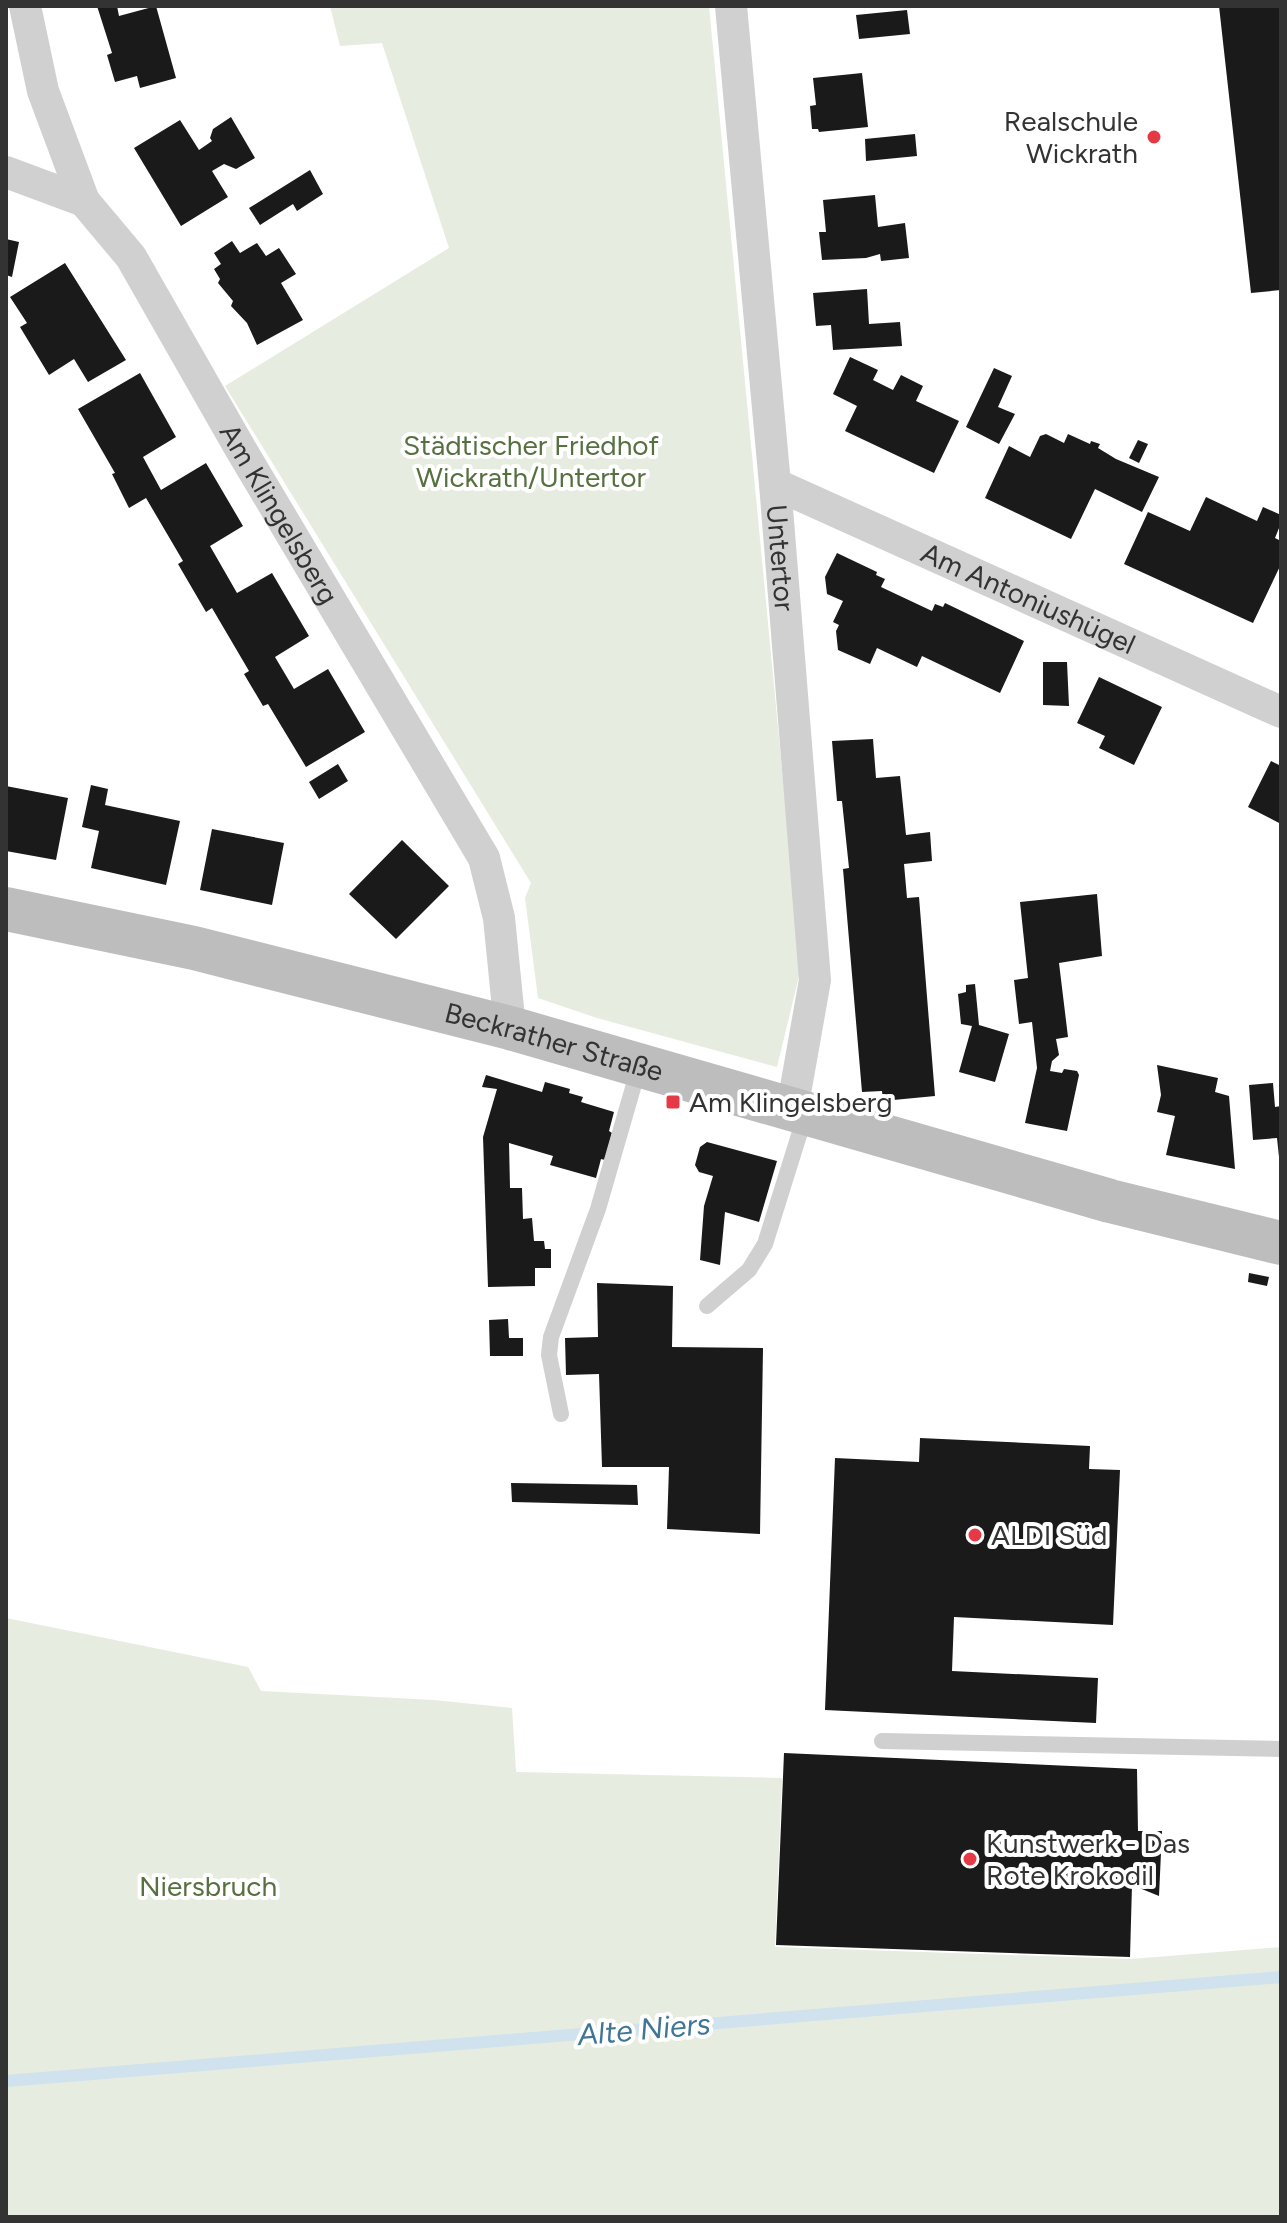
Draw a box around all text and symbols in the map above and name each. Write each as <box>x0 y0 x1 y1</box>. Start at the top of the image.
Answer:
place label: Realschule Wickrath <box>1004 104 1138 170</box>
marker: Realschule Wickrath <box>1145 128 1163 146</box>
street label: Am Klingelsberg <box>213 418 346 610</box>
park label: Städtischer Friedhof Wickrath/Untertor <box>403 428 660 494</box>
street label: Untertor <box>760 503 802 613</box>
street label: Am Antoniushügel <box>916 535 1141 661</box>
street label: Beckrather Straße <box>441 995 667 1088</box>
place label: Am Klingelsberg <box>689 1085 893 1119</box>
marker: Am Klingelsberg <box>664 1093 682 1111</box>
place label: ALDI Süd <box>991 1518 1108 1552</box>
marker: ALDI Süd <box>966 1526 984 1544</box>
place label: Kunstwerk - Das Rote Krokodil <box>986 1826 1190 1892</box>
marker: Kunstwerk - Das Rote Krokodil <box>961 1850 979 1868</box>
park label: Niersbruch <box>139 1869 277 1903</box>
water label: Alte Niers <box>575 2005 712 2053</box>

